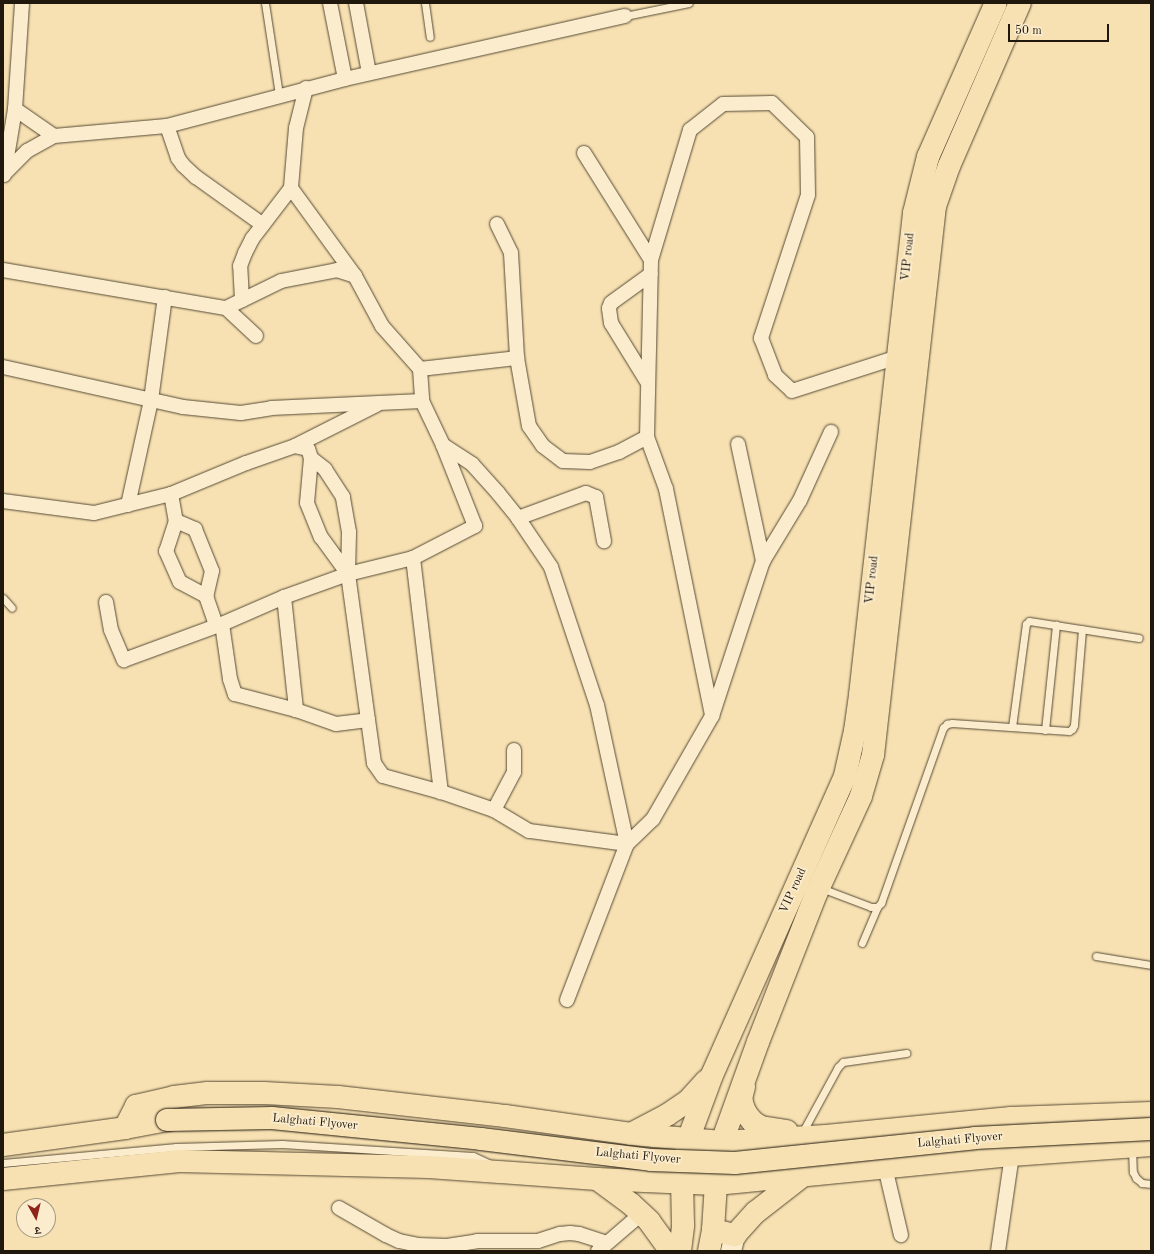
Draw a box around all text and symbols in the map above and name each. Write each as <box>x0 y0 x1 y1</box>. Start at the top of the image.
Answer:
scale bar <box>1010 16 1111 42</box>
text: 50 m <box>1015 25 1042 37</box>
street label: VIP road <box>899 232 919 282</box>
street label: VIP road <box>863 555 883 605</box>
street label: VIP road <box>778 866 810 916</box>
street label: Lalghati Flyover <box>272 1112 358 1134</box>
street label: Lalghati Flyover <box>917 1130 1003 1152</box>
street label: Lalghati Flyover <box>595 1146 681 1168</box>
north arrow <box>16 1198 56 1238</box>
text: उ <box>34 1224 41 1235</box>

